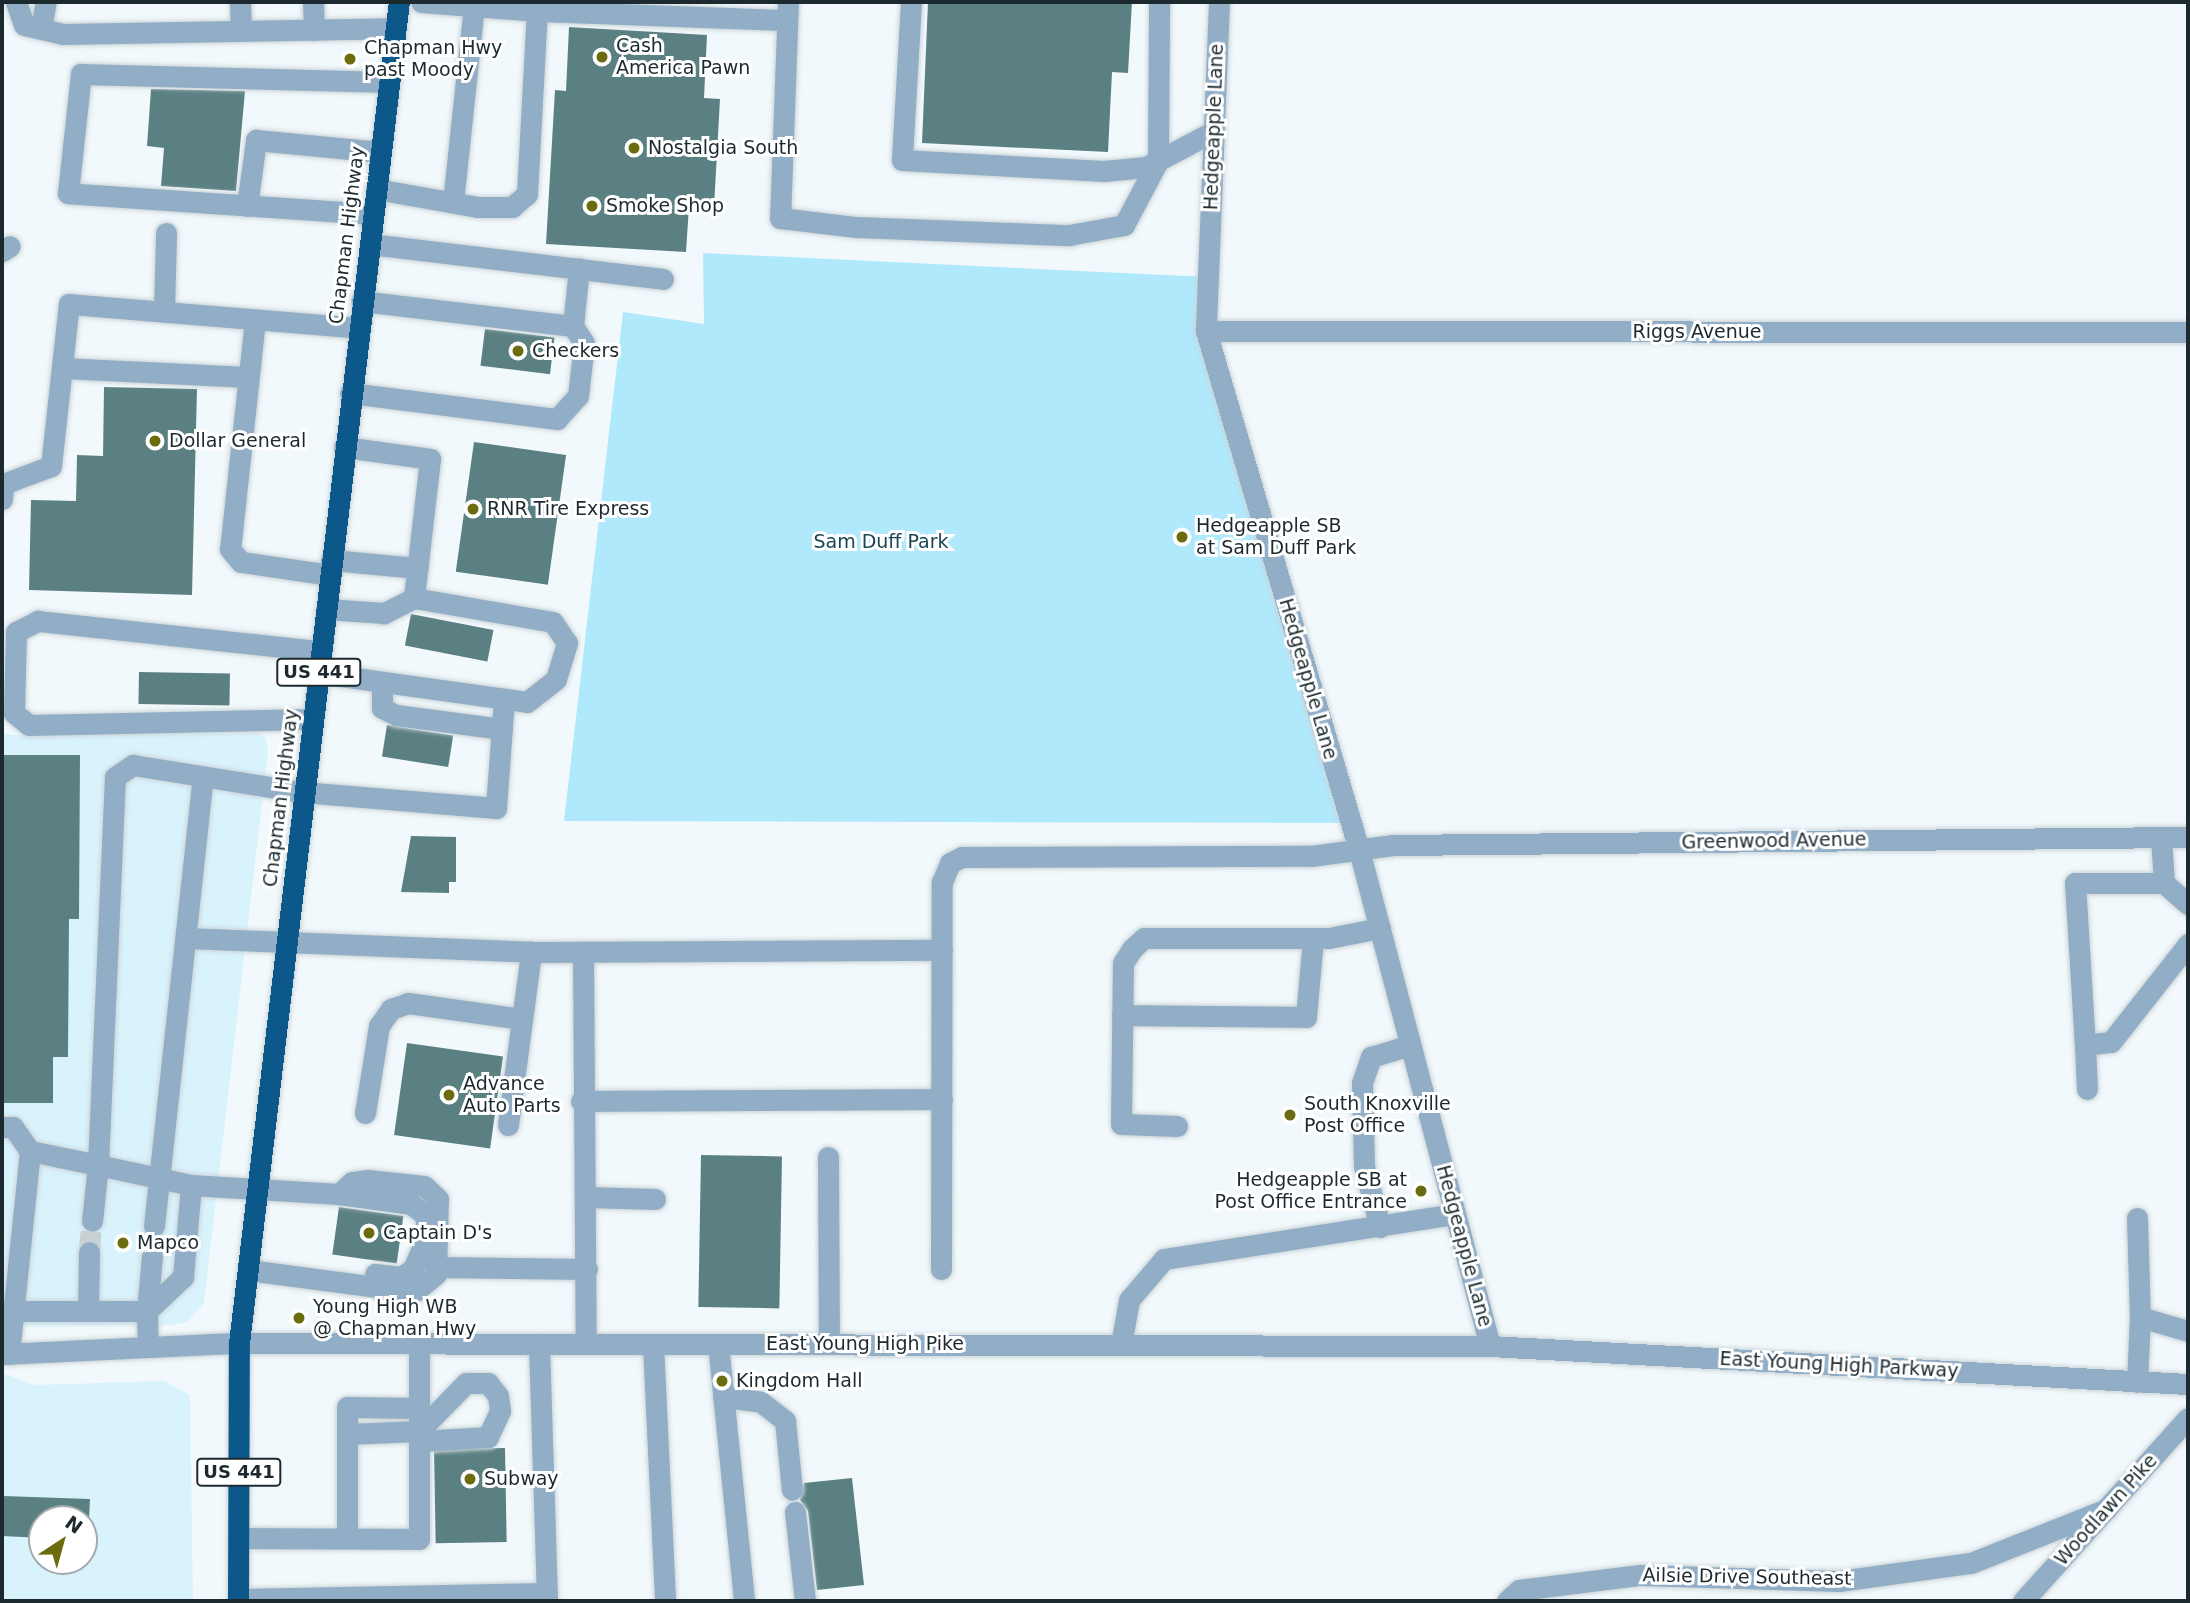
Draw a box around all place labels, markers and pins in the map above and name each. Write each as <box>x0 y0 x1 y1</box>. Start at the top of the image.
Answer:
place label: Cash America Pawn <box>616 35 750 79</box>
place label: Chapman Hwy past Moody <box>364 37 502 81</box>
marker: Cash America Pawn <box>594 49 610 65</box>
marker: Chapman Hwy past Moody <box>342 51 358 67</box>
place label: Nostalgia South <box>648 137 798 159</box>
marker: Nostalgia South <box>626 140 642 156</box>
place label: Smoke Shop <box>606 195 724 217</box>
marker: Smoke Shop <box>584 198 600 214</box>
place label: Checkers <box>532 340 619 362</box>
marker: Checkers <box>510 343 526 359</box>
place label: Dollar General <box>169 430 306 452</box>
marker: Dollar General <box>147 433 163 449</box>
place label: RNR Tire Express <box>487 498 649 520</box>
marker: RNR Tire Express <box>465 501 481 517</box>
place label: Hedgeapple SB at Sam Duff Park <box>1196 515 1356 559</box>
marker: Hedgeapple SB at Sam Duff Park <box>1174 529 1190 545</box>
place label: Advance Auto Parts <box>463 1073 561 1117</box>
marker: Advance Auto Parts <box>441 1087 457 1103</box>
place label: South Knoxville Post Office <box>1304 1093 1451 1137</box>
marker: South Knoxville Post Office <box>1282 1107 1298 1123</box>
place label: Hedgeapple SB at Post Office Entrance <box>1215 1169 1407 1213</box>
marker: Hedgeapple SB at Post Office Entrance <box>1413 1183 1429 1199</box>
place label: Captain D's <box>383 1222 492 1244</box>
marker: Captain D's <box>361 1225 377 1241</box>
place label: Mapco <box>137 1232 199 1254</box>
marker: Mapco <box>115 1235 131 1251</box>
place label: Young High WB @ Chapman Hwy <box>313 1296 476 1340</box>
marker: Young High WB @ Chapman Hwy <box>291 1310 307 1326</box>
place label: Kingdom Hall <box>736 1370 863 1392</box>
marker: Kingdom Hall <box>714 1373 730 1389</box>
place label: Subway <box>484 1468 559 1490</box>
marker: Subway <box>462 1471 478 1487</box>

